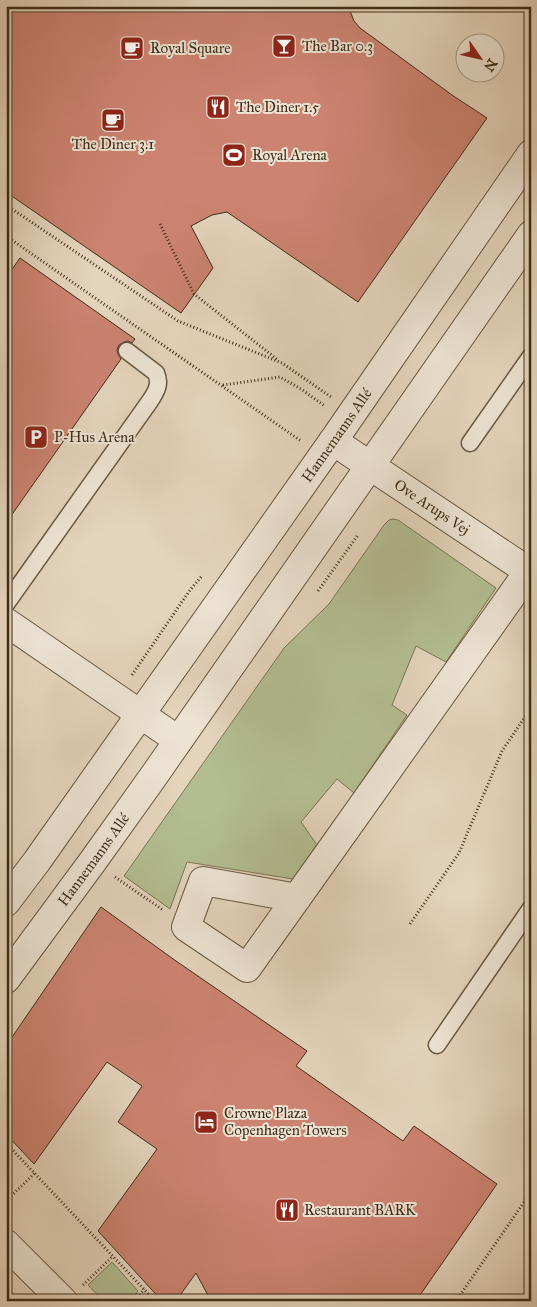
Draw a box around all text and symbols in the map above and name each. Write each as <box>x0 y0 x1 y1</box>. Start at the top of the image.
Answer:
north arrow <box>454 32 504 82</box>
bar icon: The Bar 0.3 <box>271 33 297 59</box>
cafe icon: Royal Square <box>119 35 145 61</box>
place label: The Bar 0.3 <box>302 37 373 55</box>
place label: Royal Square <box>150 39 230 58</box>
text: N <box>480 55 501 75</box>
restaurant icon: The Diner 1.5 <box>205 94 231 120</box>
place label: The Diner 1.5 <box>236 98 319 116</box>
cafe icon: The Diner 3.1 <box>100 107 126 133</box>
place label: The Diner 3.1 <box>72 135 154 153</box>
sports icon: Royal Arena <box>221 142 247 168</box>
place label: Royal Arena <box>252 146 328 164</box>
street label: Hannemanns Allé <box>298 384 376 486</box>
parking icon: P-Hus Arena <box>23 424 49 450</box>
place label: P-Hus Arena <box>54 428 135 446</box>
street label: Ove Arups Vej <box>391 475 473 539</box>
street label: Hannemanns Allé <box>54 809 134 910</box>
place label: Crowne Plaza Copenhagen Towers <box>224 1104 347 1139</box>
hotel icon: Crowne Plaza Copenhagen Towers <box>193 1109 219 1135</box>
restaurant icon: Restaurant BARK <box>274 1197 300 1223</box>
place label: Restaurant BARK <box>304 1201 416 1219</box>

